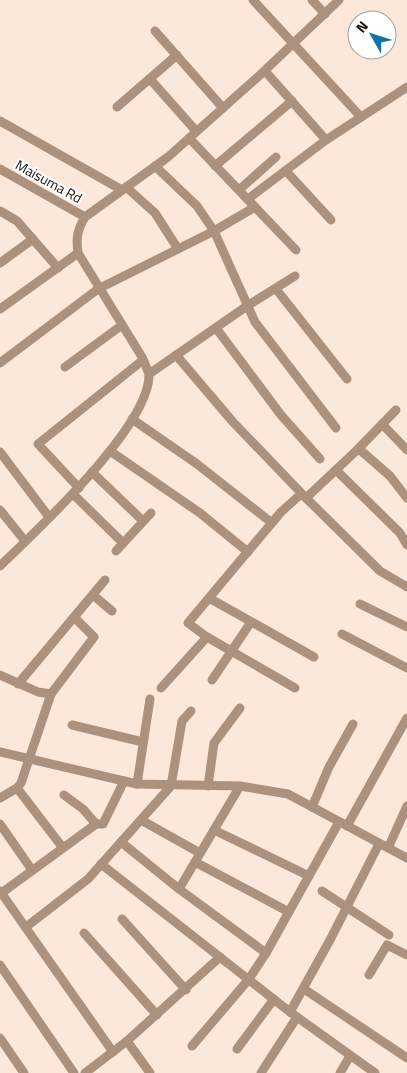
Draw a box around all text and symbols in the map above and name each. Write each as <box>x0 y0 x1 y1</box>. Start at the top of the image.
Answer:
north arrow <box>347 10 397 60</box>
text: N <box>350 16 373 37</box>
street label: Maisuma Rd <box>12 154 86 208</box>

